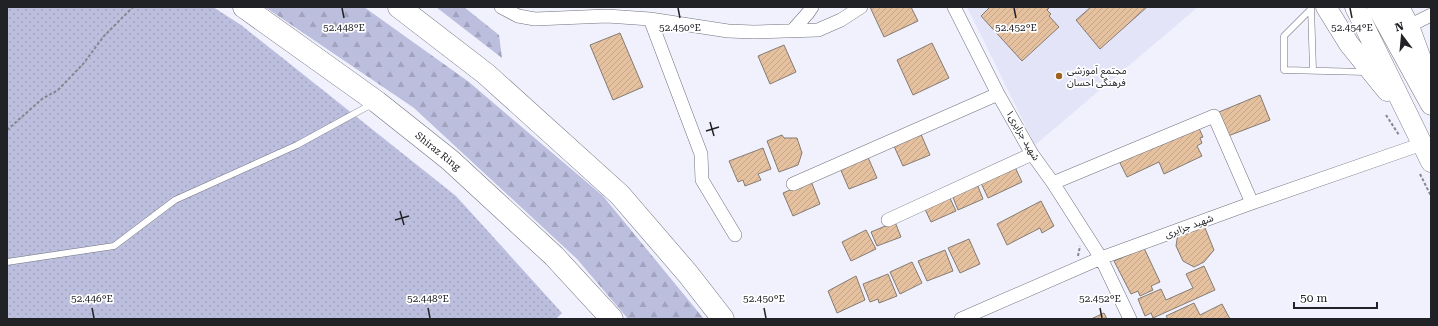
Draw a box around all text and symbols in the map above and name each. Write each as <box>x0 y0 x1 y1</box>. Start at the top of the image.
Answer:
north arrow <box>1382 16 1422 56</box>
text: N <box>1394 19 1406 34</box>
text: 52.448°E <box>323 22 365 33</box>
text: 52.450°E <box>659 22 701 33</box>
text: 52.452°E <box>995 22 1037 33</box>
text: 52.454°E <box>1331 22 1373 33</box>
place label: مجتمع آموزشی فرهنگی احسان <box>1067 65 1127 89</box>
marker: مجتمع آموزشی فرهنگی احسان <box>1054 71 1064 81</box>
street label: شهید جزایری۱ <box>1003 108 1042 163</box>
street label: Shiraz Ring <box>413 129 463 173</box>
street label: شهید جزایری <box>1163 212 1215 241</box>
scale bar <box>1294 284 1377 310</box>
text: 50 m <box>1300 291 1327 305</box>
text: 52.446°E <box>71 293 113 304</box>
text: 52.448°E <box>407 293 449 304</box>
text: 52.450°E <box>743 293 785 304</box>
text: 52.452°E <box>1079 293 1121 304</box>

